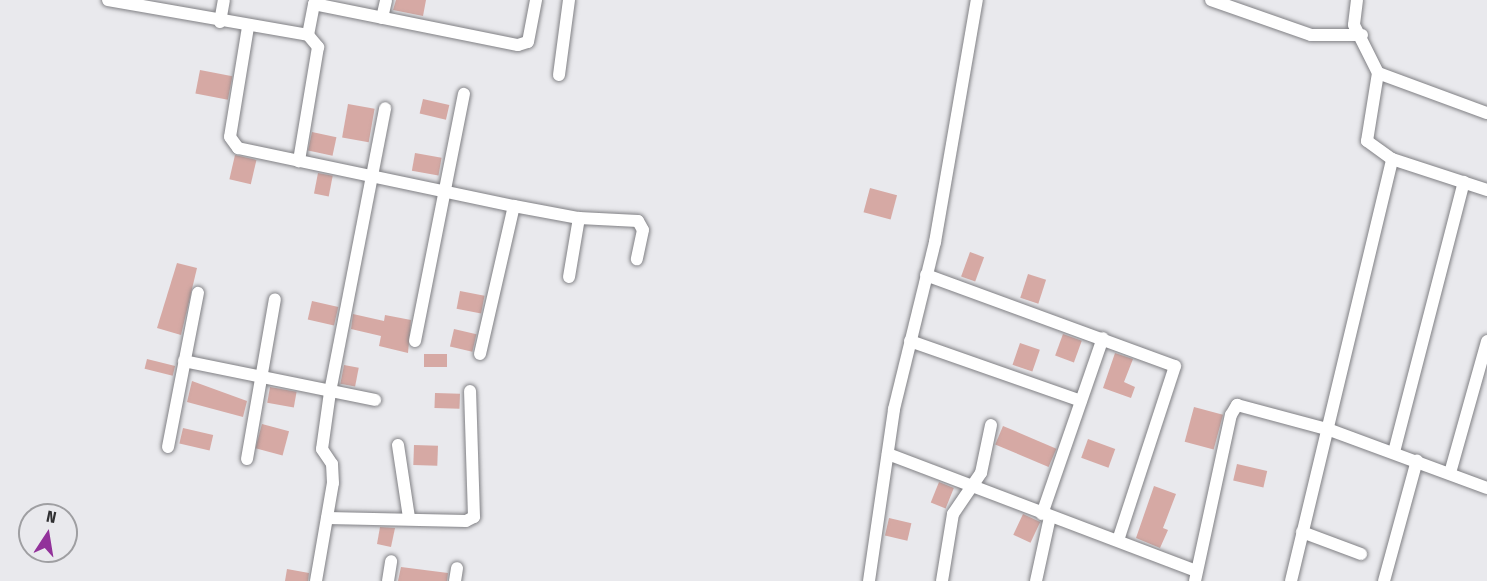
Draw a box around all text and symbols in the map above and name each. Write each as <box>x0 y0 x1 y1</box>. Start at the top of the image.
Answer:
north arrow <box>18 503 78 563</box>
text: N <box>45 507 58 527</box>

